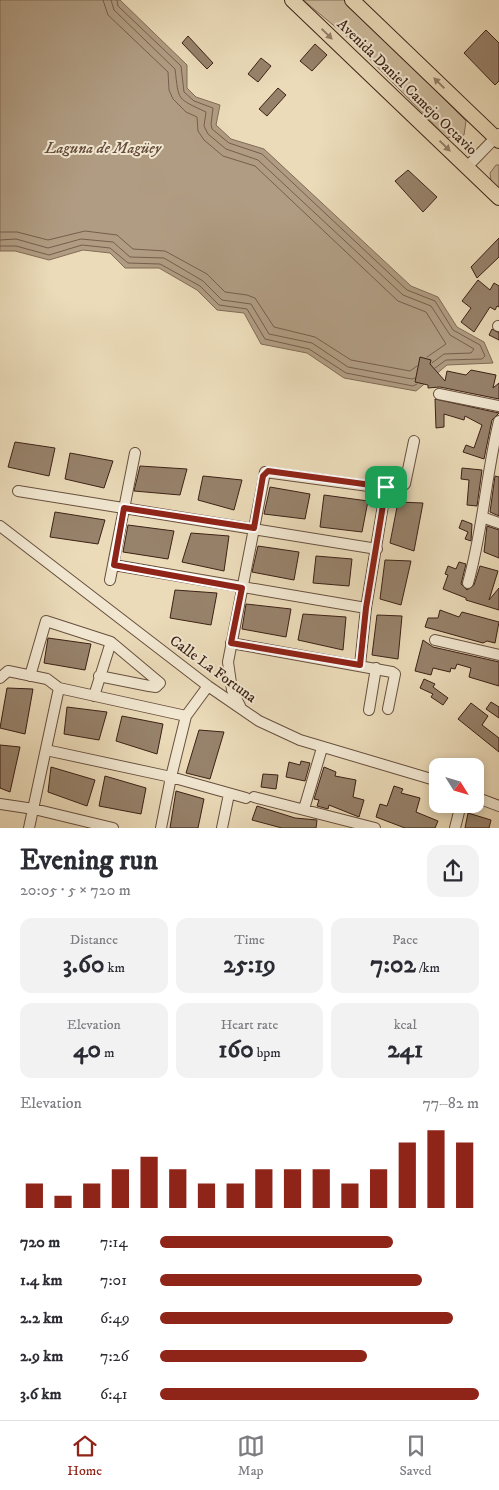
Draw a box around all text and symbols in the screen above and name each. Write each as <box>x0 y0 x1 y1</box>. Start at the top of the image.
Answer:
street label: Avenida Daniel Camejo Octavio <box>333 15 481 159</box>
one-way arrow <box>321 28 333 40</box>
one-way arrow <box>433 77 445 89</box>
water label: Laguna de Magüey <box>44 138 163 158</box>
one-way arrow <box>438 140 450 152</box>
pin <box>365 466 407 508</box>
icon: arrive <box>372 473 400 501</box>
street label: Calle La Fortuna <box>166 631 261 707</box>
north arrow <box>429 758 484 812</box>
map controls <box>429 758 484 813</box>
text: Evening run <box>20 843 158 878</box>
button: share <box>427 845 479 897</box>
text: 20:05 · 5 × 720 m <box>20 880 131 900</box>
text: Distance <box>70 931 118 949</box>
text: Time <box>234 931 265 949</box>
text: Pace <box>392 931 418 949</box>
text: 3.60 <box>63 949 104 980</box>
text: 25:19 <box>223 949 276 980</box>
text: 7:02 <box>370 949 416 980</box>
text: km <box>104 959 125 977</box>
text: /km <box>416 959 440 977</box>
text: Elevation <box>67 1016 121 1034</box>
text: Heart rate <box>221 1016 278 1034</box>
text: kcal <box>394 1016 417 1034</box>
text: 40 <box>73 1034 101 1065</box>
text: 160 <box>218 1034 254 1065</box>
text: 241 <box>387 1034 423 1065</box>
text: m <box>101 1044 115 1062</box>
text: bpm <box>254 1044 281 1062</box>
text: Elevation <box>20 1093 82 1113</box>
text: 77–82 m <box>422 1093 479 1113</box>
text: 720 m <box>20 1232 60 1252</box>
text: 7:14 <box>100 1232 128 1252</box>
text: 1.4 km <box>20 1270 62 1290</box>
text: 7:01 <box>100 1270 127 1290</box>
text: 2.2 km <box>20 1308 63 1328</box>
text: 6:49 <box>100 1308 130 1328</box>
text: 2.9 km <box>20 1346 63 1366</box>
text: 7:26 <box>100 1346 129 1366</box>
text: 3.6 km <box>20 1384 61 1404</box>
text: 6:41 <box>100 1384 128 1404</box>
tab: Home <box>67 1432 102 1480</box>
tab: Map <box>237 1432 265 1480</box>
tab: Saved <box>399 1432 432 1480</box>

